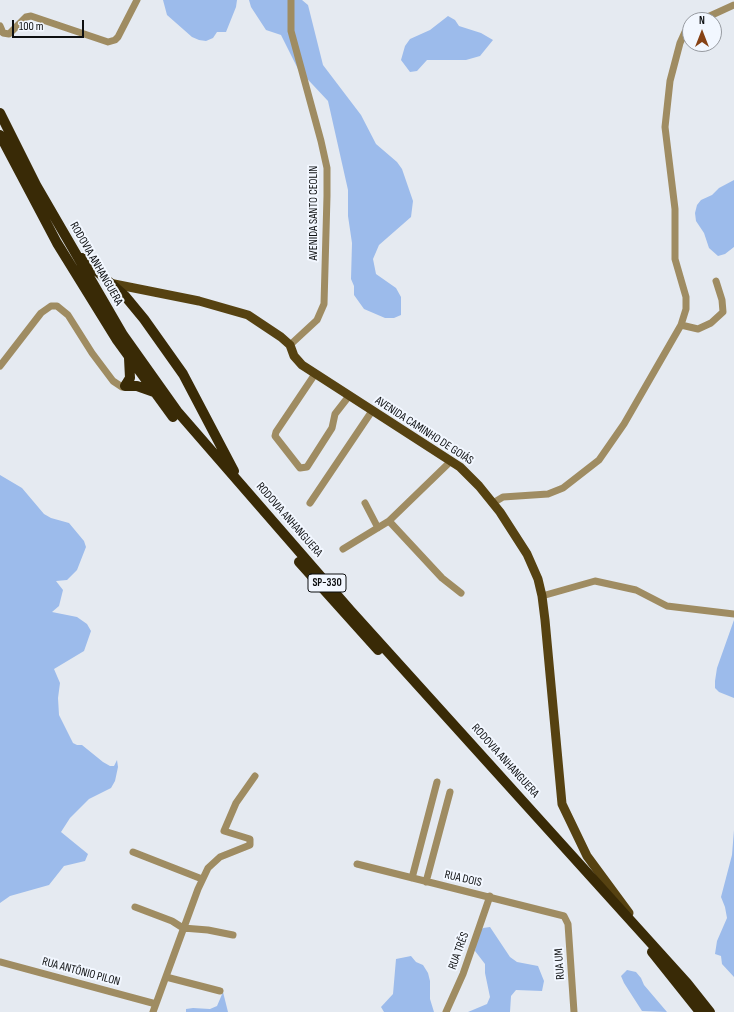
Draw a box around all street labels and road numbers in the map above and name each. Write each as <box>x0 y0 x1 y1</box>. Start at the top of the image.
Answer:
street label: AVENIDA SANTO CEOLIN <box>307 166 321 260</box>
street label: RODOVIA ANHANGUERA <box>66 220 126 308</box>
street label: AVENIDA CAMINHO DE GOIÁS <box>372 394 476 468</box>
street label: RODOVIA ANHANGUERA <box>253 480 325 560</box>
road number: SP-330 <box>308 574 346 592</box>
street label: RODOVIA ANHANGUERA <box>468 721 542 801</box>
street label: RUA DOIS <box>443 868 483 890</box>
street label: RUA TRÊS <box>446 930 472 972</box>
street label: RUA UM <box>552 948 568 980</box>
street label: RUA ANTÔNIO PILON <box>40 955 122 989</box>

